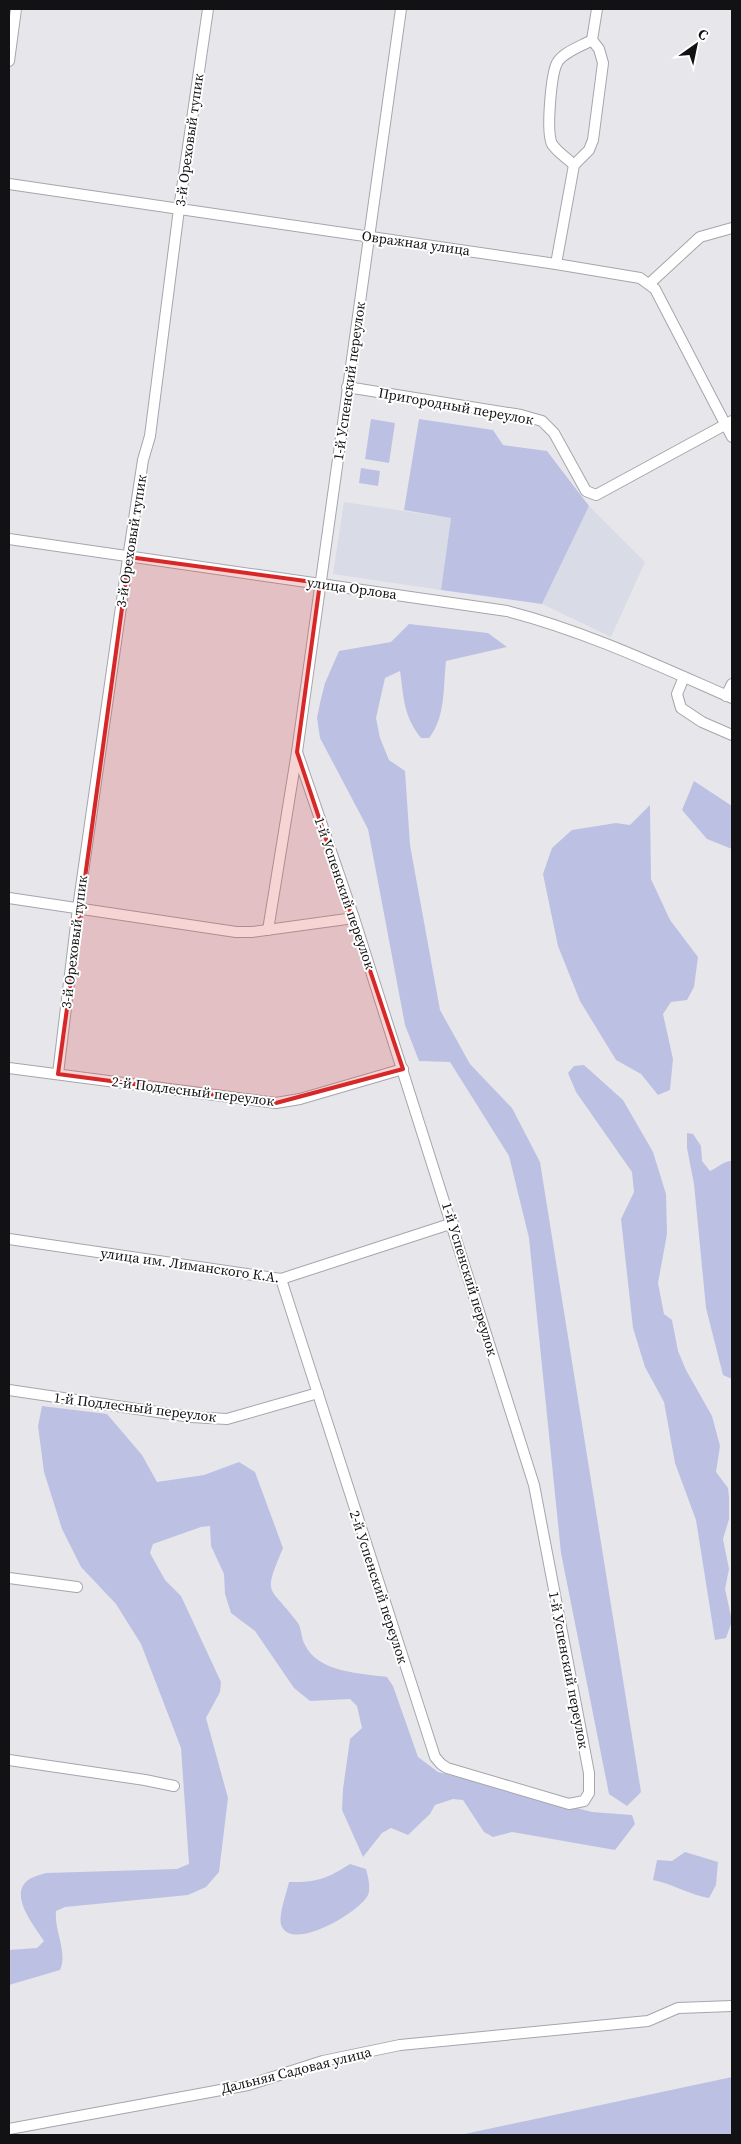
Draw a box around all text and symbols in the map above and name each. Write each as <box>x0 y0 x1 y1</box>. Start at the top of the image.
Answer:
north arrow <box>671 20 721 70</box>
text: С <box>694 23 712 45</box>
street label: 3-й Ореховый тупик <box>170 72 208 208</box>
street label: Овражная улица <box>361 226 472 261</box>
street label: 1-й Успенский переулок <box>328 300 370 462</box>
street label: Пригородный переулок <box>377 383 535 430</box>
street label: 3-й Ореховый тупик <box>111 473 151 609</box>
street label: улица Орлова <box>306 572 399 604</box>
street label: 1-й Успенский переулок <box>310 814 381 972</box>
street label: 3-й Ореховый тупик <box>56 874 92 1010</box>
street label: 2-й Подлесный переулок <box>111 1071 276 1111</box>
street label: 1-й Успенский переулок <box>437 1200 503 1359</box>
street label: улица им. Лиманского К.А. <box>99 1243 281 1287</box>
street label: 1-й Подлесный переулок <box>53 1387 218 1427</box>
street label: 2-й Успенский переулок <box>345 1508 413 1666</box>
street label: 1-й Успенский переулок <box>544 1590 594 1751</box>
street label: Дальняя Садовая улица <box>219 2041 374 2098</box>

